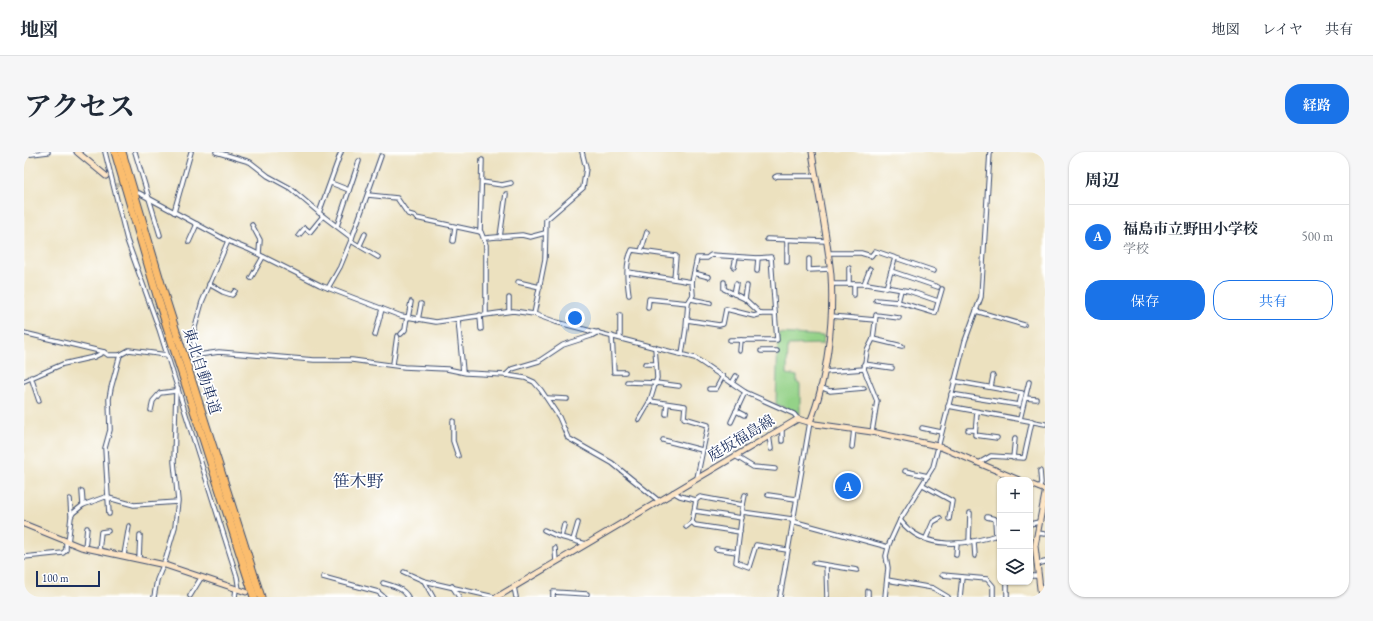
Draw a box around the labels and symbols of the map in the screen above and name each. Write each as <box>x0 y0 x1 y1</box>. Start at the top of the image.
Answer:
your location <box>565 308 585 328</box>
street label: 東北自動車道 <box>180 325 225 417</box>
street label: 庭坂福島線 <box>704 410 778 465</box>
district label: 笹木野 <box>333 470 384 492</box>
pin: A <box>835 471 861 501</box>
scale bar <box>36 569 100 588</box>

